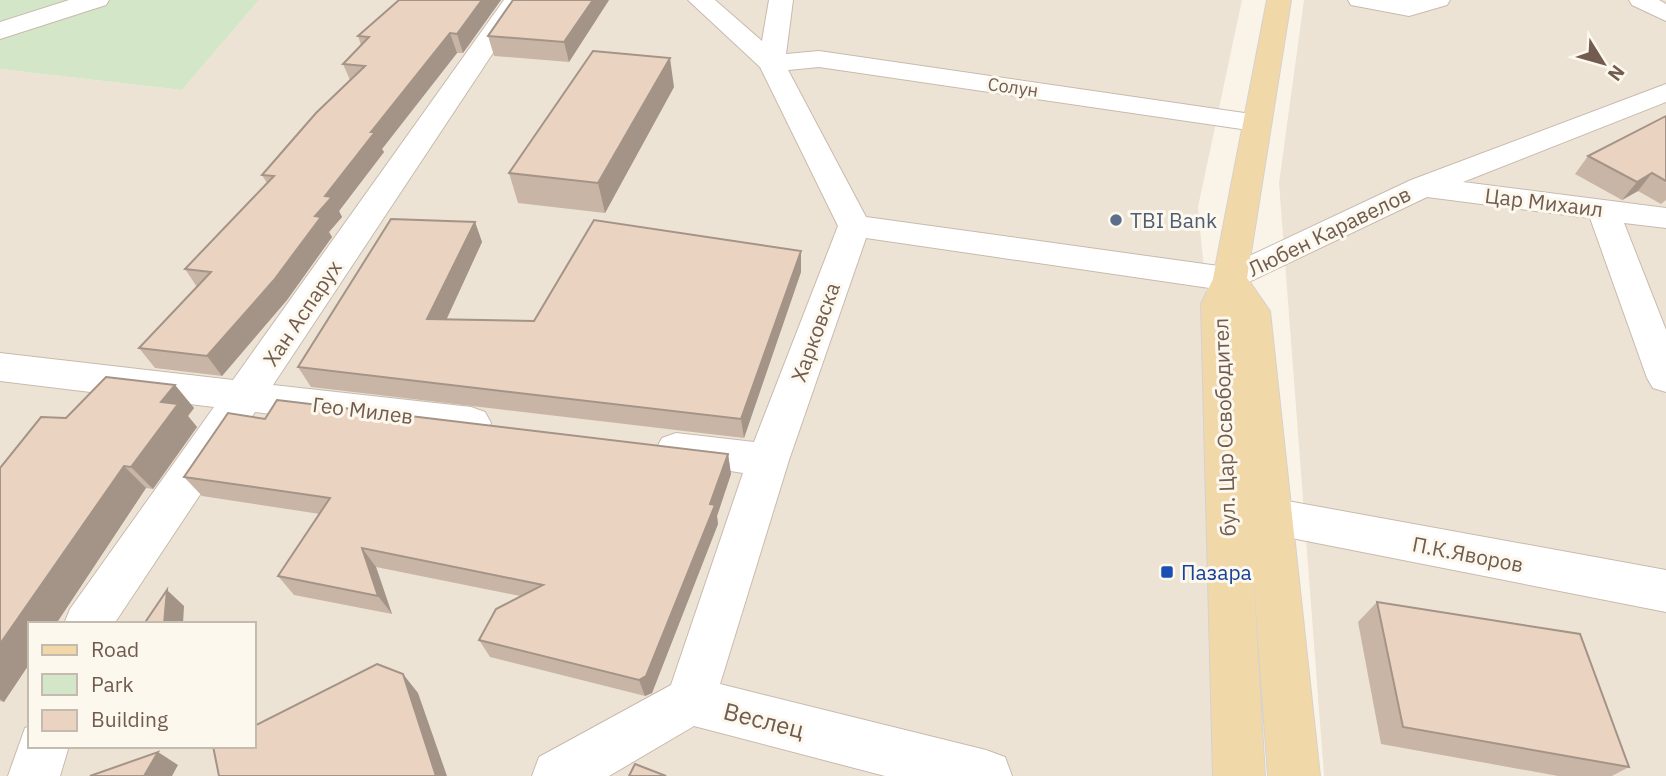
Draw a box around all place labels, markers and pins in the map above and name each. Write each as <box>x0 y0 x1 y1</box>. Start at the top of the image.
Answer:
place label: TBI Bank <box>1130 206 1217 234</box>
marker: TBI Bank <box>1108 212 1124 228</box>
place label: Пазара <box>1181 558 1252 586</box>
marker: Пазара <box>1159 564 1175 580</box>

